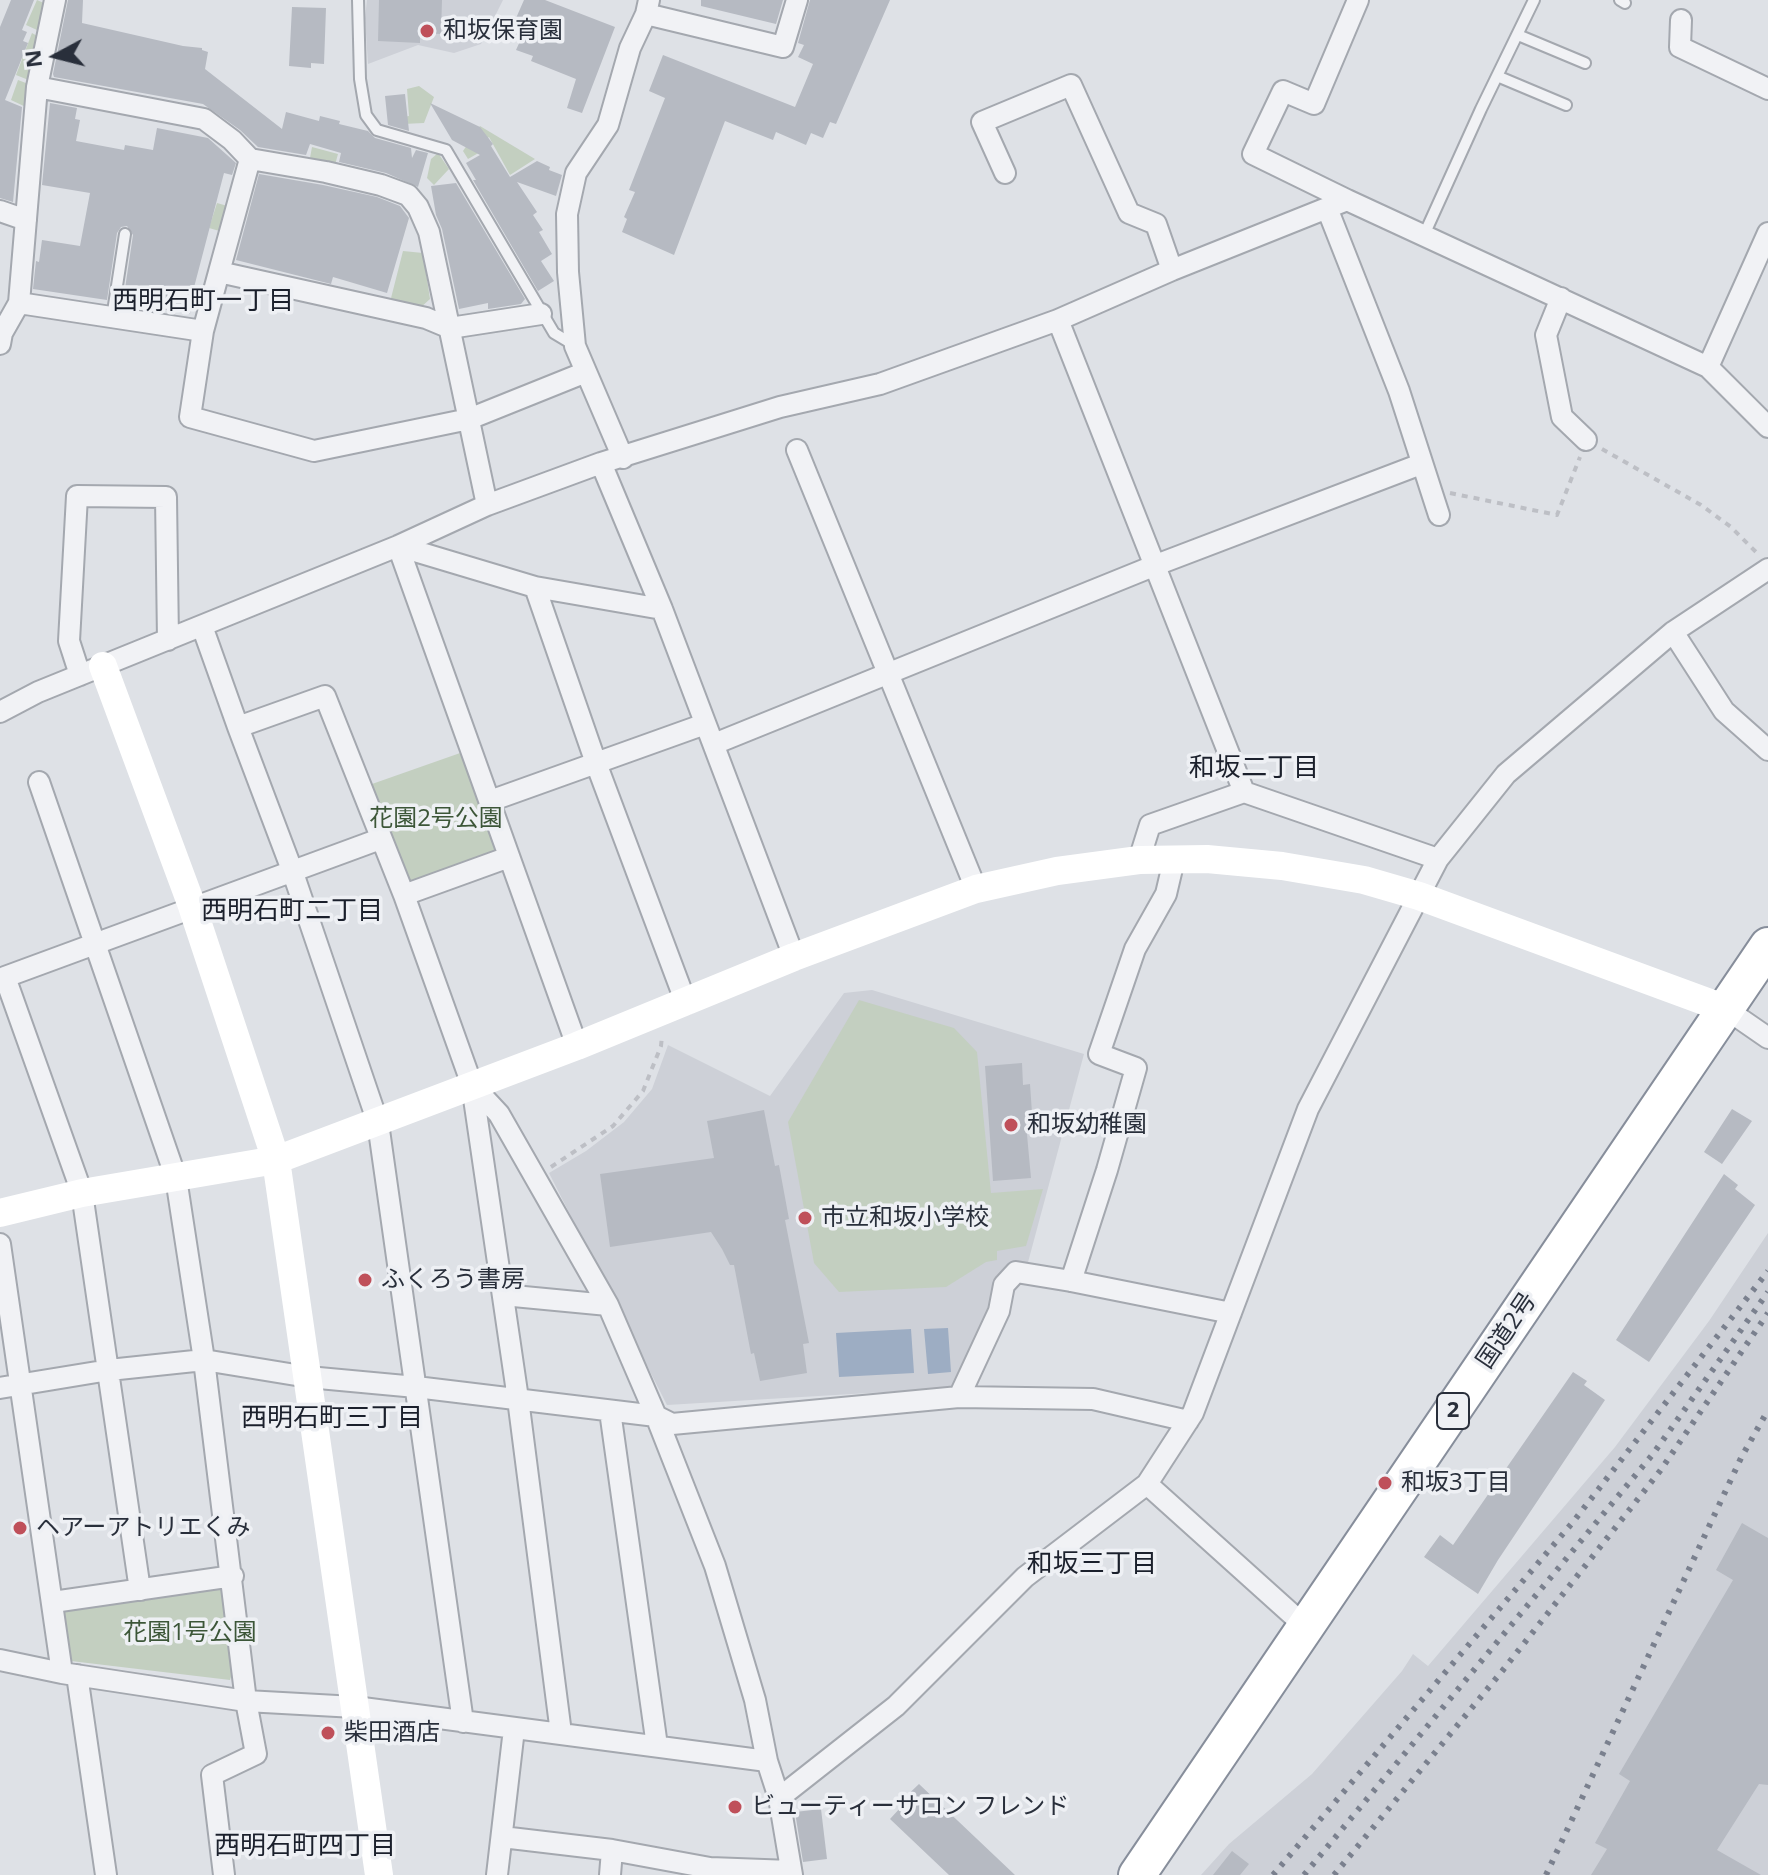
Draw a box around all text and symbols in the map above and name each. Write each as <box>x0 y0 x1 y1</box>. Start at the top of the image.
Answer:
north arrow <box>16 16 96 96</box>
place label: 和坂保育園 <box>443 17 563 45</box>
marker: 和坂保育園 <box>418 22 436 40</box>
text: N <box>16 48 48 70</box>
district label: 西明石町一丁目 <box>112 286 294 318</box>
district label: 和坂二丁目 <box>1189 753 1319 785</box>
park label: 花園2号公園 <box>369 805 503 833</box>
district label: 西明石町二丁目 <box>201 896 383 928</box>
place label: 和坂幼稚園 <box>1027 1111 1147 1139</box>
marker: 和坂幼稚園 <box>1002 1116 1020 1134</box>
place label: 市立和坂小学校 <box>821 1204 989 1232</box>
marker: 市立和坂小学校 <box>796 1209 814 1227</box>
place label: ふくろう書房 <box>381 1266 525 1294</box>
marker: ふくろう書房 <box>356 1271 374 1289</box>
street label: 国道2号 <box>1471 1287 1543 1375</box>
road number: 2 <box>1437 1393 1469 1429</box>
district label: 西明石町三丁目 <box>241 1403 423 1435</box>
place label: 和坂3丁目 <box>1401 1469 1511 1497</box>
marker: 和坂3丁目 <box>1376 1474 1394 1492</box>
place label: ヘアーアトリエくみ <box>36 1514 251 1542</box>
marker: ヘアーアトリエくみ <box>11 1519 29 1537</box>
district label: 和坂三丁目 <box>1027 1549 1157 1581</box>
park label: 花園1号公園 <box>123 1619 257 1647</box>
place label: 柴田酒店 <box>344 1719 440 1747</box>
marker: 柴田酒店 <box>319 1724 337 1742</box>
place label: ビューティーサロン フレンド <box>751 1793 1069 1821</box>
marker: ビューティーサロン フレンド <box>726 1798 744 1816</box>
district label: 西明石町四丁目 <box>214 1831 396 1863</box>

